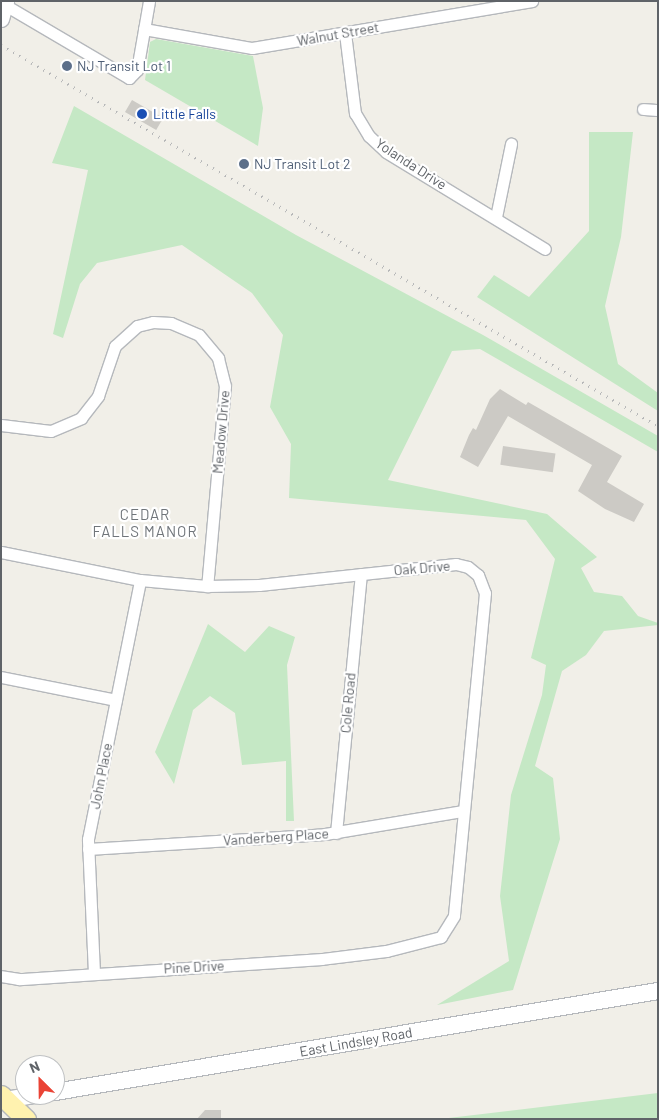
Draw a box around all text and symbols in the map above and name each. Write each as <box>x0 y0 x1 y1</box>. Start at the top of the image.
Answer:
street label: Walnut Street <box>296 19 380 49</box>
place label: NJ Transit Lot 1 <box>77 58 171 74</box>
marker: NJ Transit Lot 1 <box>61 60 73 72</box>
place label: Little Falls <box>153 106 216 122</box>
marker: Little Falls <box>135 107 149 121</box>
street label: Yolanda Drive <box>372 135 450 193</box>
place label: NJ Transit Lot 2 <box>254 156 350 172</box>
marker: NJ Transit Lot 2 <box>238 158 250 170</box>
street label: Meadow Drive <box>209 390 233 474</box>
district label: CEDAR FALLS MANOR <box>91 505 199 540</box>
street label: Oak Drive <box>393 557 451 579</box>
street label: Cole Road <box>337 672 359 734</box>
street label: John Place <box>86 742 116 810</box>
street label: Vanderberg Place <box>223 825 329 849</box>
street label: Pine Drive <box>163 957 225 977</box>
street label: East Lindsley Road <box>298 1024 414 1060</box>
north arrow <box>15 1055 65 1105</box>
text: N <box>27 1057 42 1076</box>

